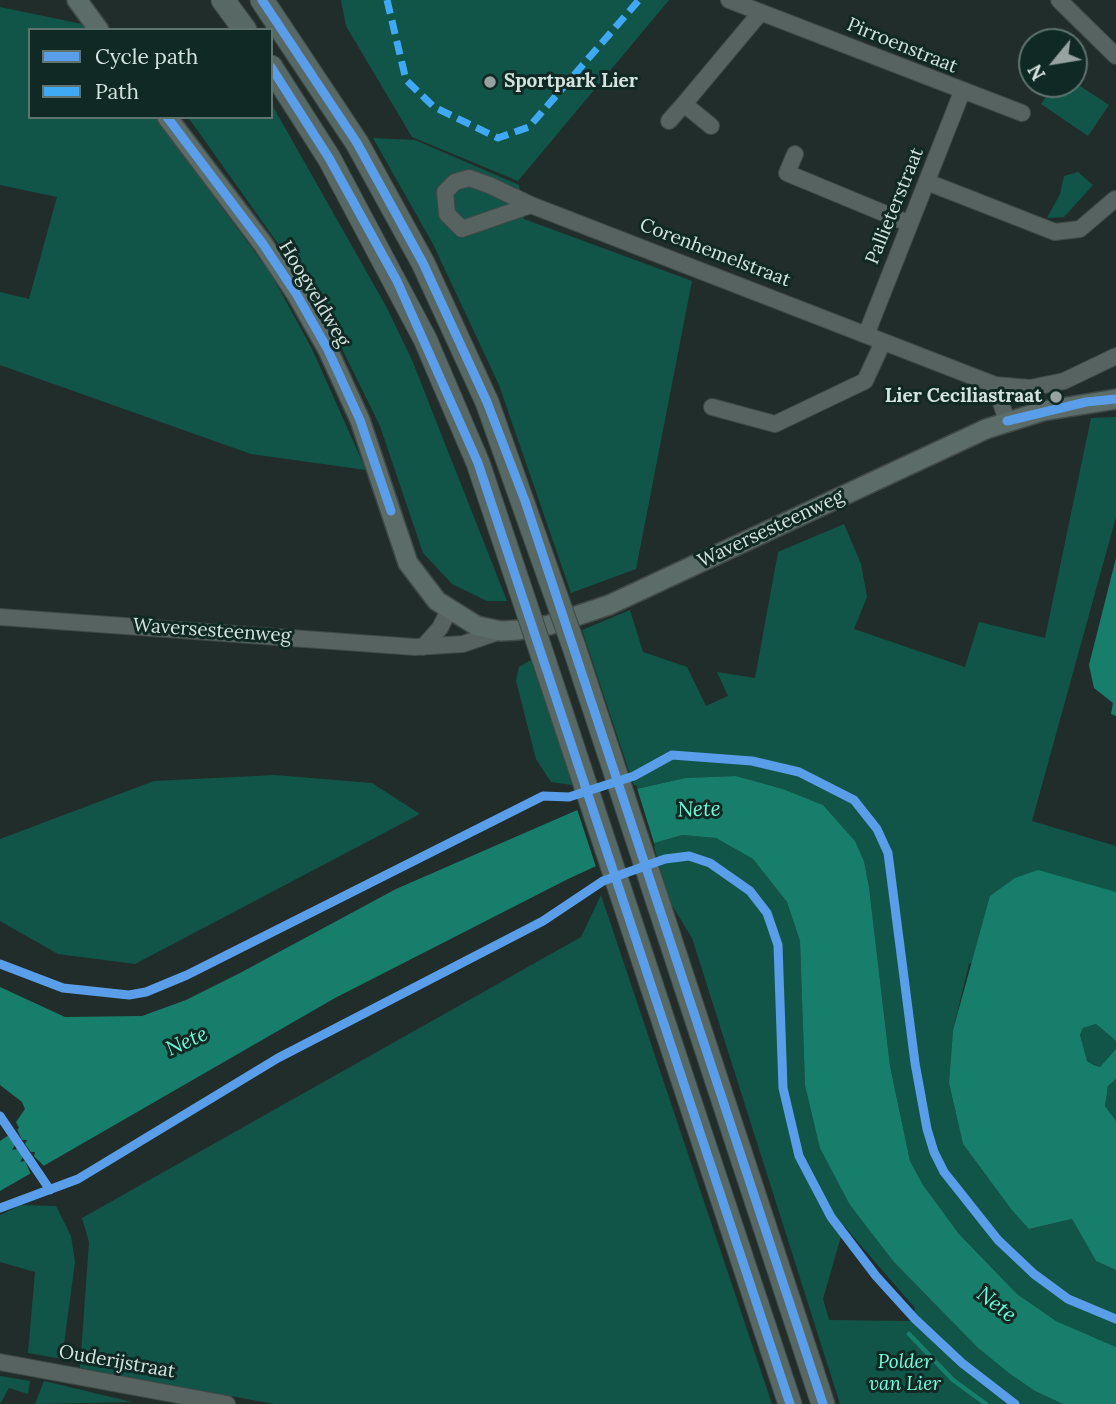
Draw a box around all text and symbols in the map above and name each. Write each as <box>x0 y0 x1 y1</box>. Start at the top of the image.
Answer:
street label: Pirroenstraat <box>843 13 961 79</box>
legend <box>28 28 273 119</box>
north arrow <box>1018 28 1088 98</box>
text: Cycle path <box>95 43 198 70</box>
text: N <box>1022 60 1051 85</box>
place label: Sportpark Lier <box>504 71 638 93</box>
marker: Sportpark Lier <box>482 74 498 90</box>
text: Path <box>95 78 139 105</box>
street label: Pallieterstraat <box>861 144 929 268</box>
street label: Corenhemelstraat <box>636 214 794 292</box>
street label: Hoogveldweg <box>273 237 355 351</box>
place label: Lier Ceciliastraat <box>885 386 1042 408</box>
marker: Lier Ceciliastraat <box>1048 389 1064 405</box>
street label: Waversesteenweg <box>694 485 848 573</box>
street label: Waversesteenweg <box>132 614 292 648</box>
water label: Nete <box>677 797 721 823</box>
water label: Nete <box>162 1022 212 1062</box>
water label: Nete <box>971 1282 1021 1328</box>
street label: Ouderijstraat <box>57 1341 177 1383</box>
park label: Polder van Lier <box>869 1352 941 1396</box>

